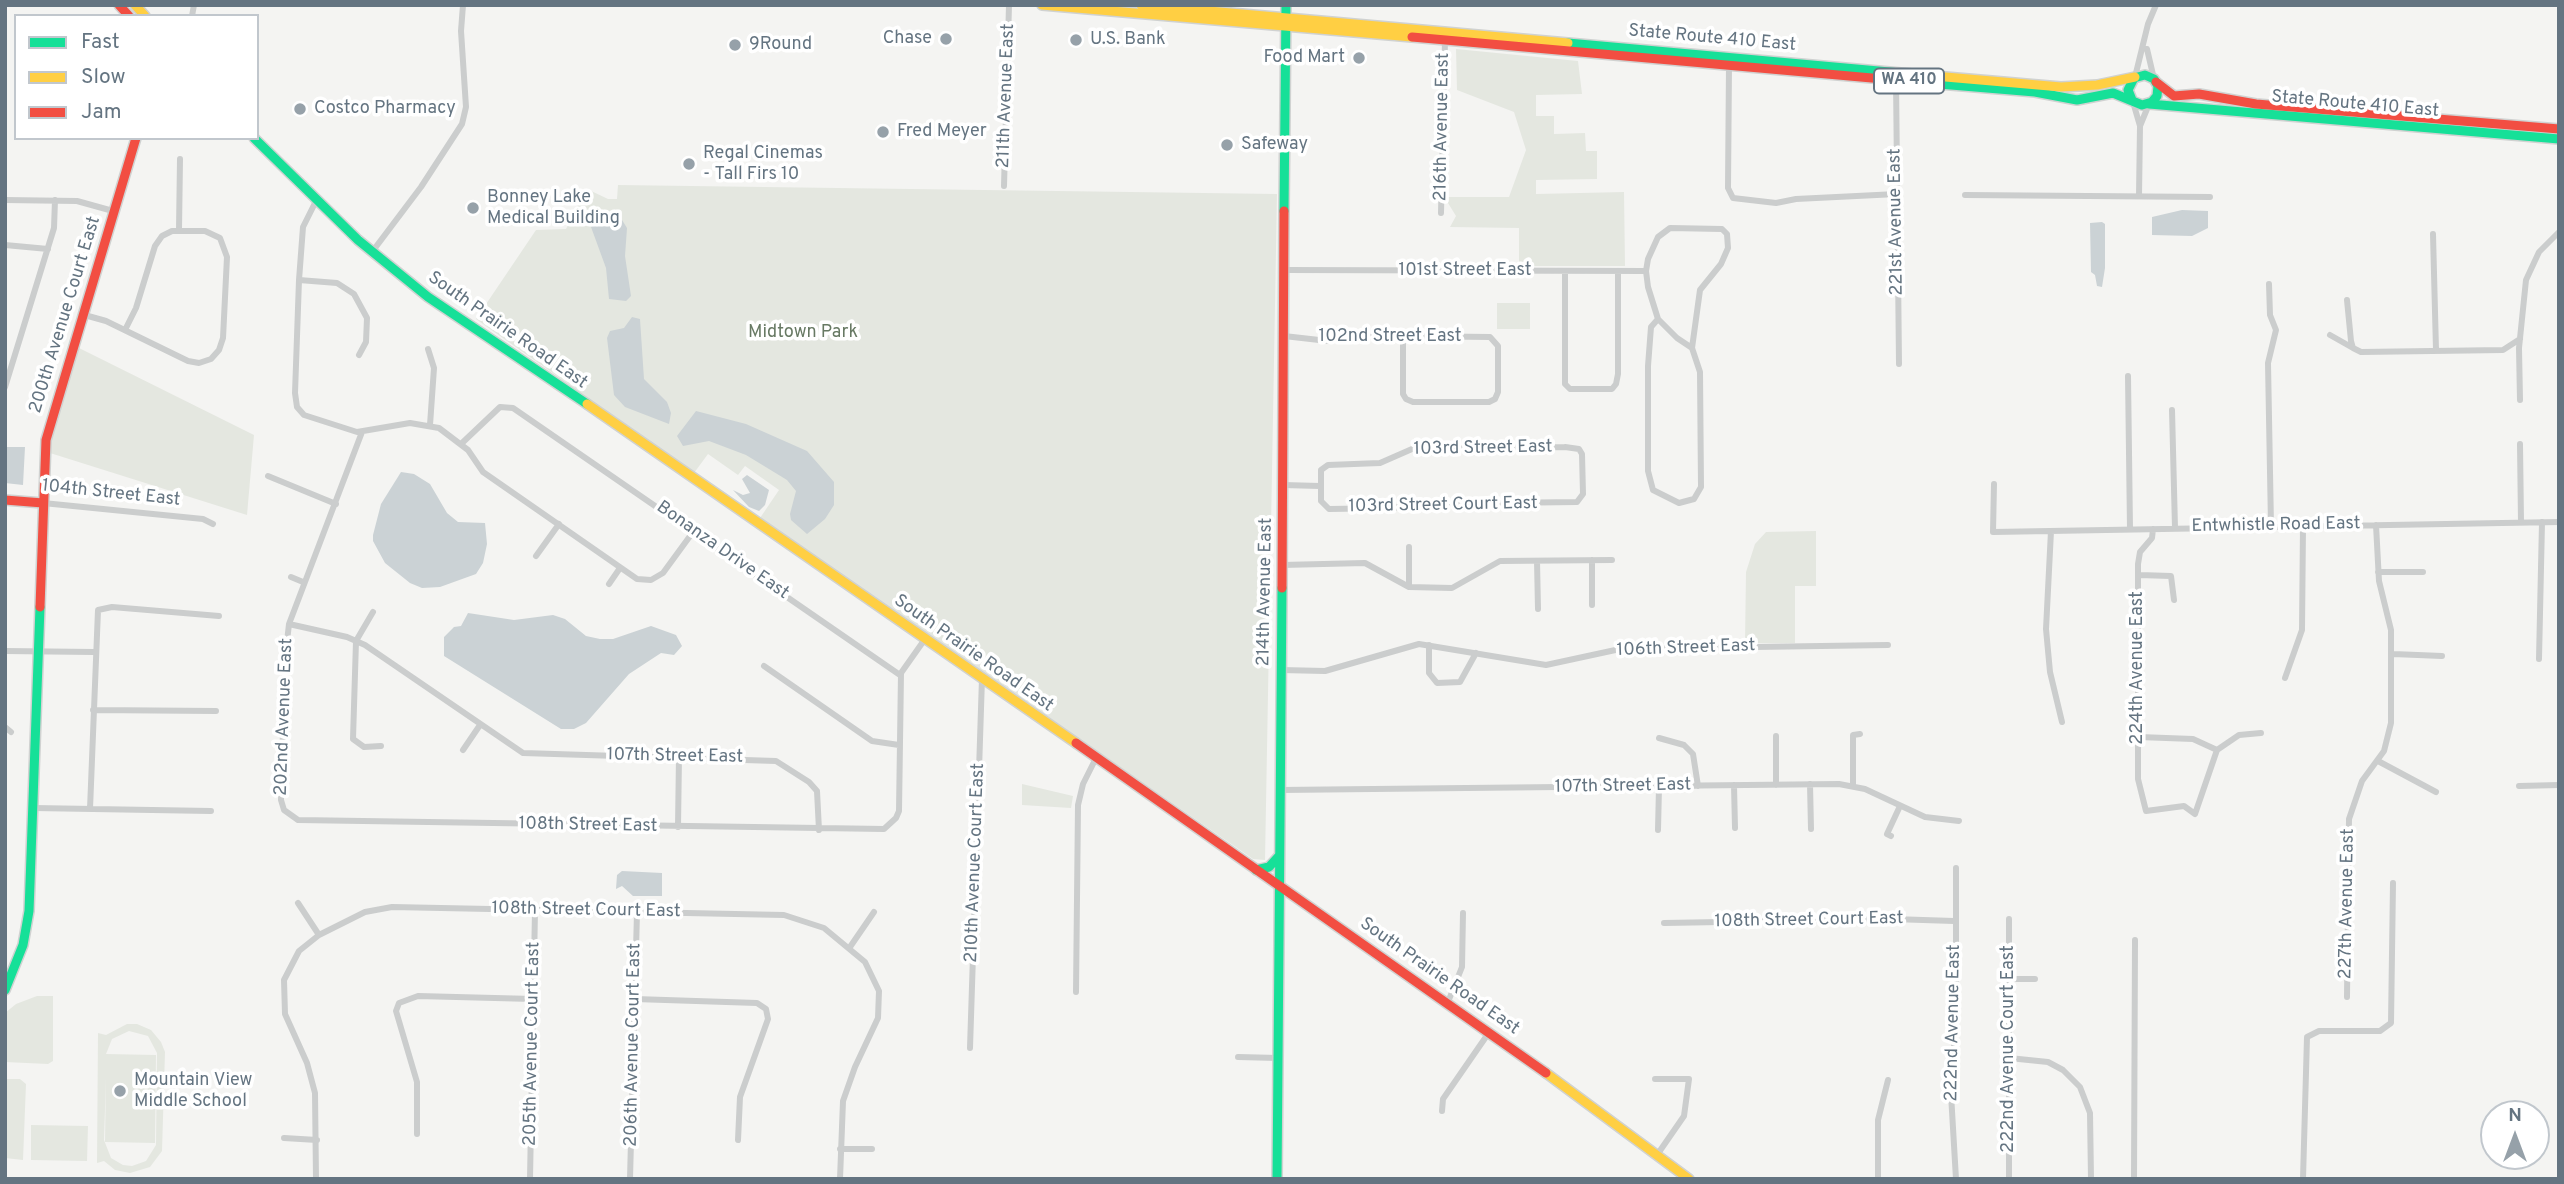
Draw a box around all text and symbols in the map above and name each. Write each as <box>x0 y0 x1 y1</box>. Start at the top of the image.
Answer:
legend <box>14 14 259 140</box>
street label: State Route 410 East <box>1627 21 1797 57</box>
street label: 211th Avenue East <box>994 23 1020 169</box>
place label: Chase <box>883 28 932 50</box>
text: Fast <box>81 29 120 56</box>
place label: U.S. Bank <box>1090 29 1166 51</box>
marker: Chase <box>938 31 954 47</box>
marker: U.S. Bank <box>1068 32 1084 48</box>
place label: 9Round <box>749 34 812 56</box>
marker: 9Round <box>727 37 743 53</box>
place label: Food Mart <box>1264 47 1345 69</box>
marker: Food Mart <box>1351 50 1367 66</box>
street label: 216th Avenue East <box>1431 52 1455 202</box>
text: Slow <box>81 64 126 91</box>
road number: WA 410 <box>1874 68 1944 94</box>
street label: State Route 410 East <box>2270 87 2440 123</box>
place label: Costco Pharmacy <box>314 98 456 120</box>
text: Jam <box>81 99 122 126</box>
marker: Costco Pharmacy <box>292 101 308 117</box>
place label: Fred Meyer <box>897 121 987 143</box>
marker: Fred Meyer <box>875 124 891 140</box>
place label: Safeway <box>1241 134 1308 156</box>
marker: Safeway <box>1219 137 1235 153</box>
place label: Regal Cinemas - Tall Firs 10 <box>703 143 823 186</box>
street label: 221st Avenue East <box>1885 148 1909 296</box>
marker: Regal Cinemas - Tall Firs 10 <box>681 156 697 172</box>
place label: Bonney Lake Medical Building <box>487 187 620 230</box>
marker: Bonney Lake Medical Building <box>465 200 481 216</box>
street label: 200th Avenue Court East <box>26 214 106 416</box>
street label: 101st Street East <box>1399 260 1531 282</box>
street label: South Prairie Road East <box>423 268 591 394</box>
park label: Midtown Park <box>748 322 858 344</box>
street label: 102nd Street East <box>1318 326 1462 348</box>
street label: 103rd Street East <box>1413 437 1553 461</box>
street label: 104th Street East <box>41 476 181 512</box>
street label: 103rd Street Court East <box>1348 494 1538 518</box>
street label: Bonanza Drive East <box>652 497 792 605</box>
street label: Entwhistle Road East <box>2191 514 2361 538</box>
street label: 214th Avenue East <box>1254 517 1278 667</box>
street label: South Prairie Road East <box>889 591 1057 717</box>
street label: 224th Avenue East <box>2127 591 2149 745</box>
street label: 106th Street East <box>1616 636 1756 662</box>
street label: 202nd Avenue East <box>271 638 299 796</box>
street label: 107th Street East <box>607 745 743 769</box>
street label: 210th Avenue Court East <box>962 763 990 963</box>
street label: 107th Street East <box>1555 775 1691 799</box>
street label: 108th Street East <box>518 814 658 838</box>
street label: 227th Avenue East <box>2336 828 2360 980</box>
street label: 108th Street Court East <box>491 899 681 923</box>
street label: 108th Street Court East <box>1714 909 1904 933</box>
street label: South Prairie Road East <box>1355 914 1523 1040</box>
street label: 205th Avenue Court East <box>520 942 546 1146</box>
street label: 206th Avenue Court East <box>621 943 647 1147</box>
street label: 222nd Avenue East <box>1942 944 1966 1102</box>
street label: 222nd Avenue Court East <box>1998 945 2020 1153</box>
place label: Mountain View Middle School <box>134 1070 252 1112</box>
marker: Mountain View Middle School <box>112 1083 128 1099</box>
north arrow <box>2480 1100 2550 1170</box>
text: N <box>2508 1104 2522 1128</box>

